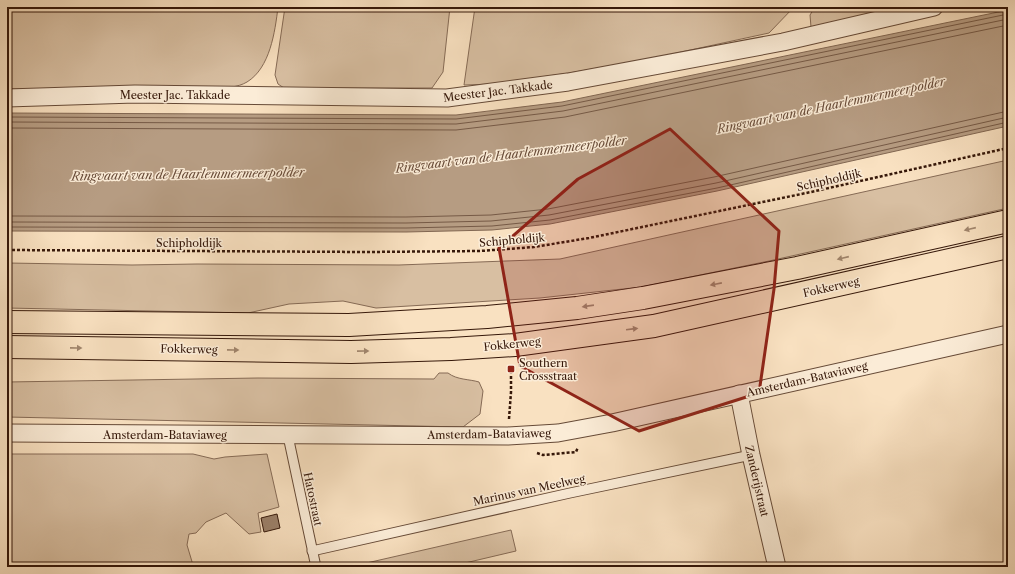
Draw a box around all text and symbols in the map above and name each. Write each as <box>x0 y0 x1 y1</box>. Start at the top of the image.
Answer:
water label: Ringvaart van de Haarlemmermeerpolder <box>715 73 948 137</box>
street label: Meester Jac. Takkade <box>442 77 554 105</box>
street label: Meester Jac. Takkade <box>120 88 230 102</box>
water label: Ringvaart van de Haarlemmermeerpolder <box>393 132 629 176</box>
water label: Ringvaart van de Haarlemmermeerpolder <box>70 164 306 184</box>
street label: Schipholdijk <box>795 166 863 194</box>
one-way arrow <box>964 227 976 233</box>
street label: Schipholdijk <box>479 230 546 250</box>
street label: Schipholdijk <box>156 236 223 250</box>
one-way arrow <box>837 255 849 261</box>
street label: Fokkerweg <box>802 274 861 300</box>
one-way arrow <box>710 281 722 287</box>
one-way arrow <box>582 303 594 309</box>
one-way arrow <box>626 326 638 332</box>
street label: Fokkerweg <box>483 334 541 354</box>
street label: Fokkerweg <box>160 342 218 357</box>
one-way arrow <box>70 345 83 351</box>
one-way arrow <box>227 347 240 353</box>
one-way arrow <box>357 348 370 354</box>
place label: Southern Crossstraat <box>519 356 577 383</box>
street label: Amsterdam-Bataviaweg <box>744 358 869 400</box>
marker: Southern Crossstraat <box>506 364 516 374</box>
street label: Amsterdam-Bataviaweg <box>426 426 551 442</box>
street label: Amsterdam-Bataviaweg <box>102 428 227 442</box>
street label: Zanderijstraat <box>742 444 772 518</box>
street label: Hatostraat <box>300 471 326 527</box>
street label: Marinus van Meelweg <box>472 471 587 509</box>

